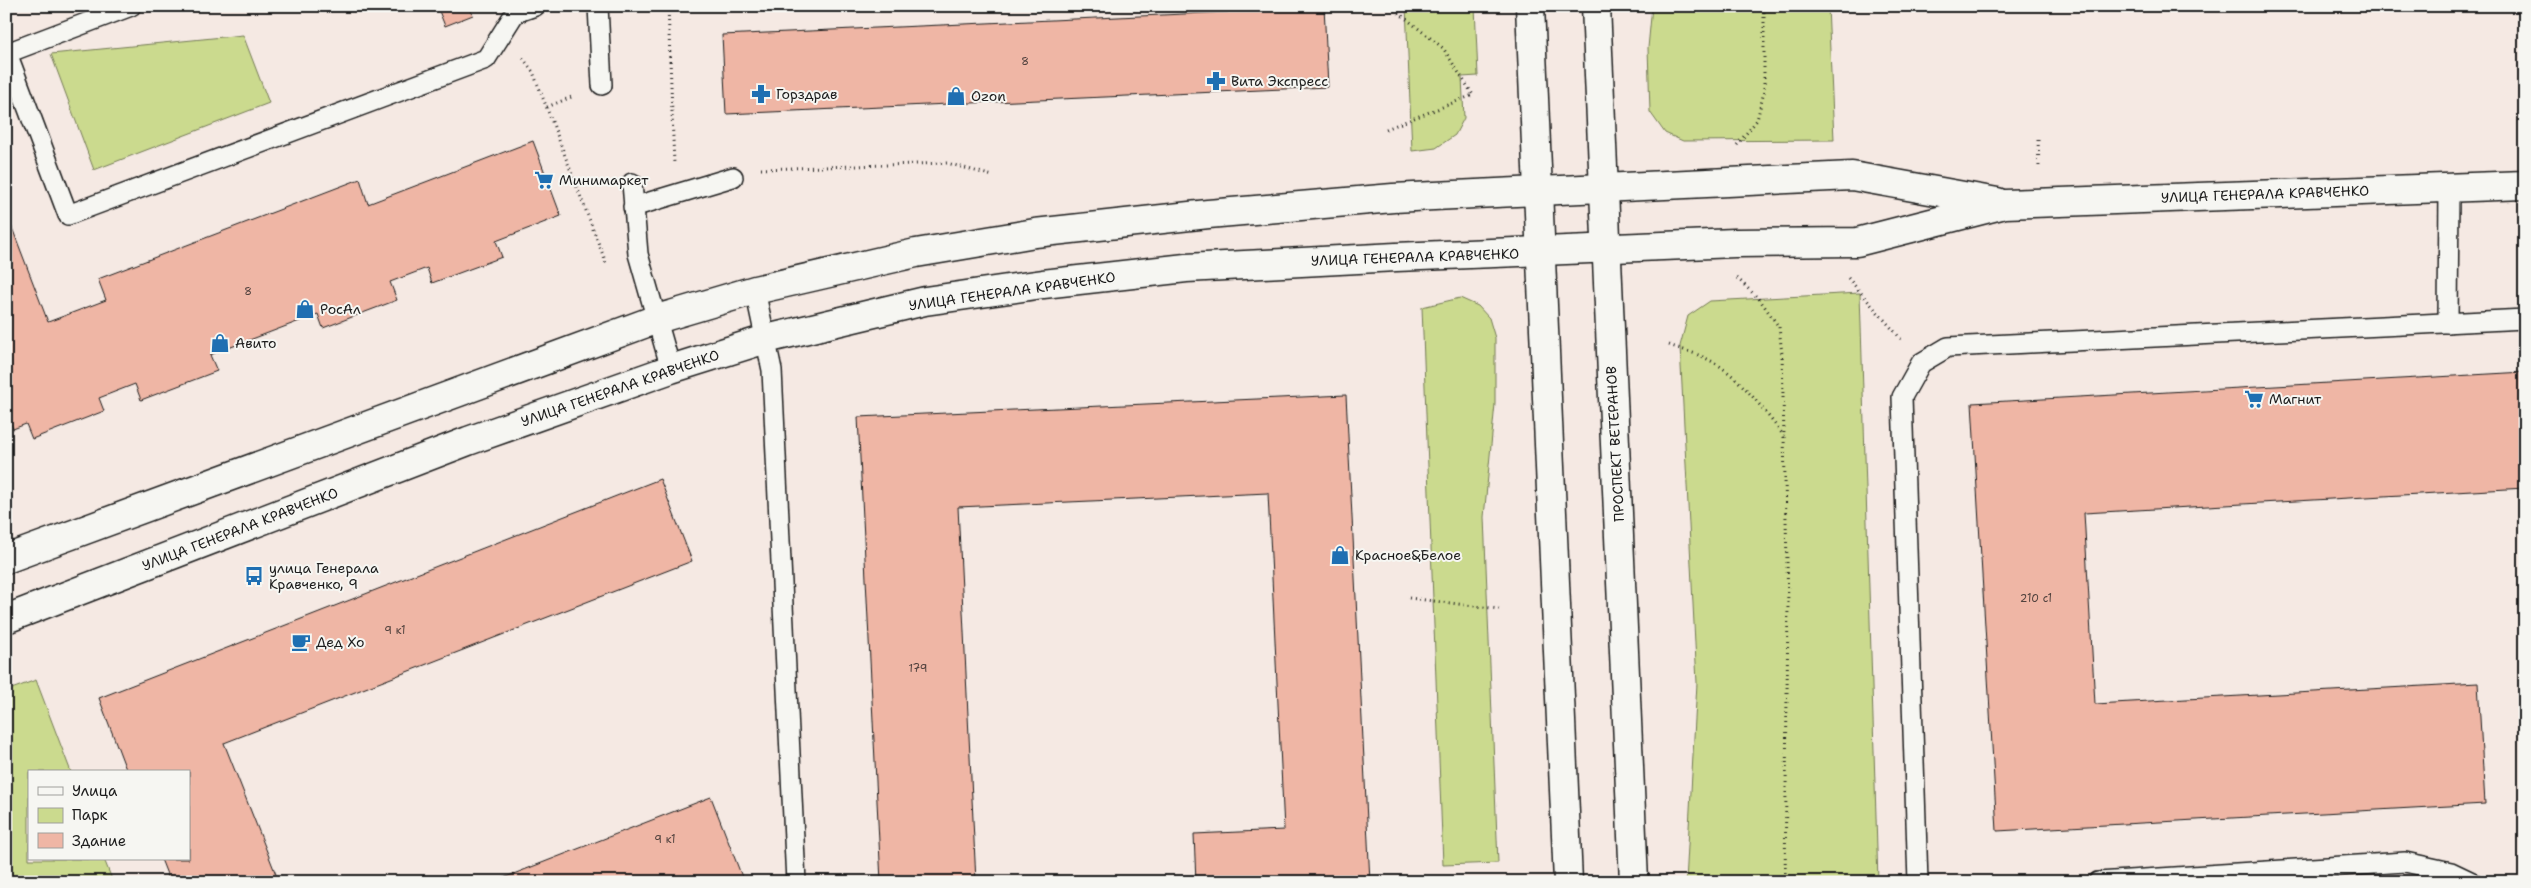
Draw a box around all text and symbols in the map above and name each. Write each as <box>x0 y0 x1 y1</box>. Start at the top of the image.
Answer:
house number: 8 <box>1021 54 1029 69</box>
pharmacy icon: Вита Экспресс <box>1205 70 1227 92</box>
place label: Вита Экспресс <box>1231 72 1328 90</box>
pharmacy icon: Горздрав <box>750 83 772 105</box>
place label: Горздрав <box>776 85 837 103</box>
shop icon: Ozon <box>945 85 967 107</box>
place label: Ozon <box>971 87 1006 105</box>
supermarket icon: Минимаркет <box>533 169 555 191</box>
place label: Минимаркет <box>559 171 649 189</box>
street label: УЛИЦА ГЕНЕРАЛА КРАВЧЕНКО <box>2160 181 2370 207</box>
street label: УЛИЦА ГЕНЕРАЛА КРАВЧЕНКО <box>1310 244 1520 270</box>
street label: УЛИЦА ГЕНЕРАЛА КРАВЧЕНКО <box>907 268 1117 314</box>
house number: 8 <box>244 284 252 299</box>
shop icon: РосАл <box>294 298 316 320</box>
place label: РосАл <box>320 300 361 318</box>
shop icon: Авито <box>209 332 231 354</box>
place label: Авито <box>235 334 276 352</box>
street label: УЛИЦА ГЕНЕРАЛА КРАВЧЕНКО <box>518 346 722 430</box>
street label: ПРОСПЕКТ ВЕТЕРАНОВ <box>1602 366 1628 522</box>
supermarket icon: Магнит <box>2243 388 2265 410</box>
place label: Магнит <box>2269 390 2322 408</box>
street label: УЛИЦА ГЕНЕРАЛА КРАВЧЕНКО <box>139 483 341 575</box>
shop icon: Красное&Белое <box>1329 544 1351 566</box>
place label: Красное&Белое <box>1355 546 1461 564</box>
place label: улица Генерала Кравченко, 9 <box>269 559 379 593</box>
bus stop icon: улица Генерала Кравченко, 9 <box>243 565 265 587</box>
house number: 210 с1 <box>2020 591 2052 606</box>
house number: 9 к1 <box>384 623 406 638</box>
cafe icon: Дед Хо <box>290 631 312 653</box>
place label: Дед Хо <box>316 633 365 651</box>
house number: 179 <box>908 661 928 676</box>
legend <box>28 770 190 860</box>
text: Улица <box>72 781 118 801</box>
text: Парк <box>72 805 108 825</box>
text: Здание <box>72 831 126 851</box>
house number: 9 к1 <box>654 832 676 847</box>

